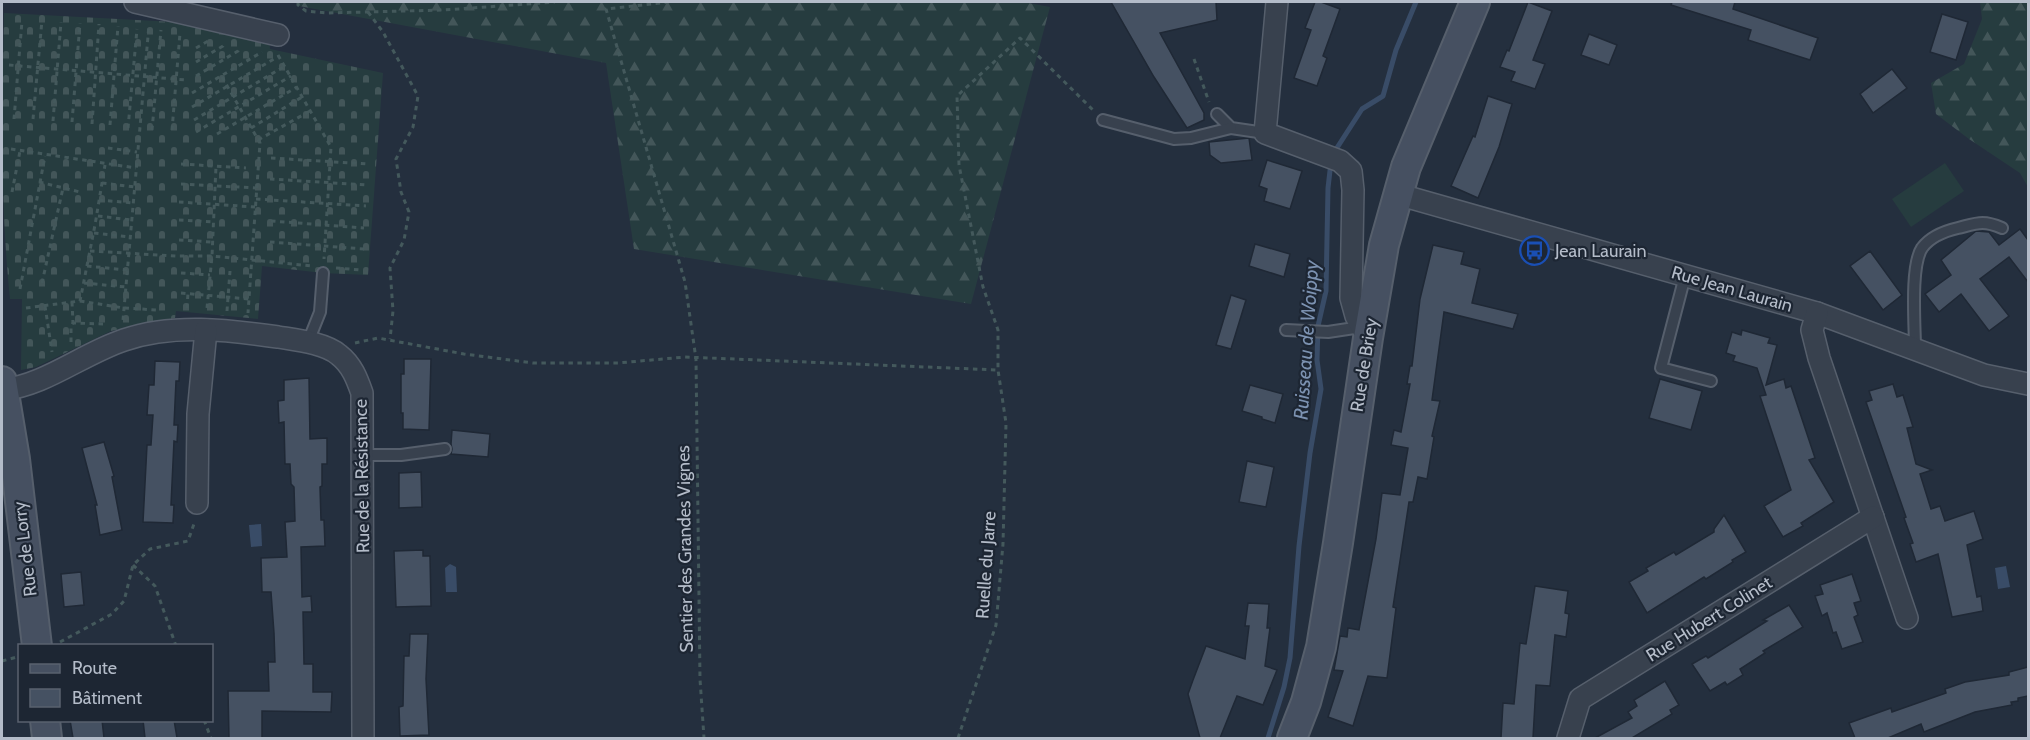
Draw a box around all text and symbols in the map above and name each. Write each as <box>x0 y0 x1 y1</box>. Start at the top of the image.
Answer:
bus stop icon: Jean Laurain <box>1518 235 1550 267</box>
place label: Jean Laurain <box>1554 240 1646 262</box>
water label: Ruisseau de Woippy <box>1288 259 1324 421</box>
street label: Rue Jean Laurain <box>1669 261 1795 317</box>
street label: Rue de Briey <box>1346 316 1382 414</box>
street label: Rue de la Résistance <box>350 399 374 553</box>
street label: Sentier des Grandes Vignes <box>672 445 698 653</box>
street label: Rue de Lorry <box>8 500 42 598</box>
street label: Ruelle du Jarre <box>971 510 1001 620</box>
street label: Rue Hubert Colinet <box>1642 571 1776 667</box>
legend <box>18 644 213 722</box>
text: Route <box>72 657 117 679</box>
text: Bâtiment <box>72 687 142 709</box>

